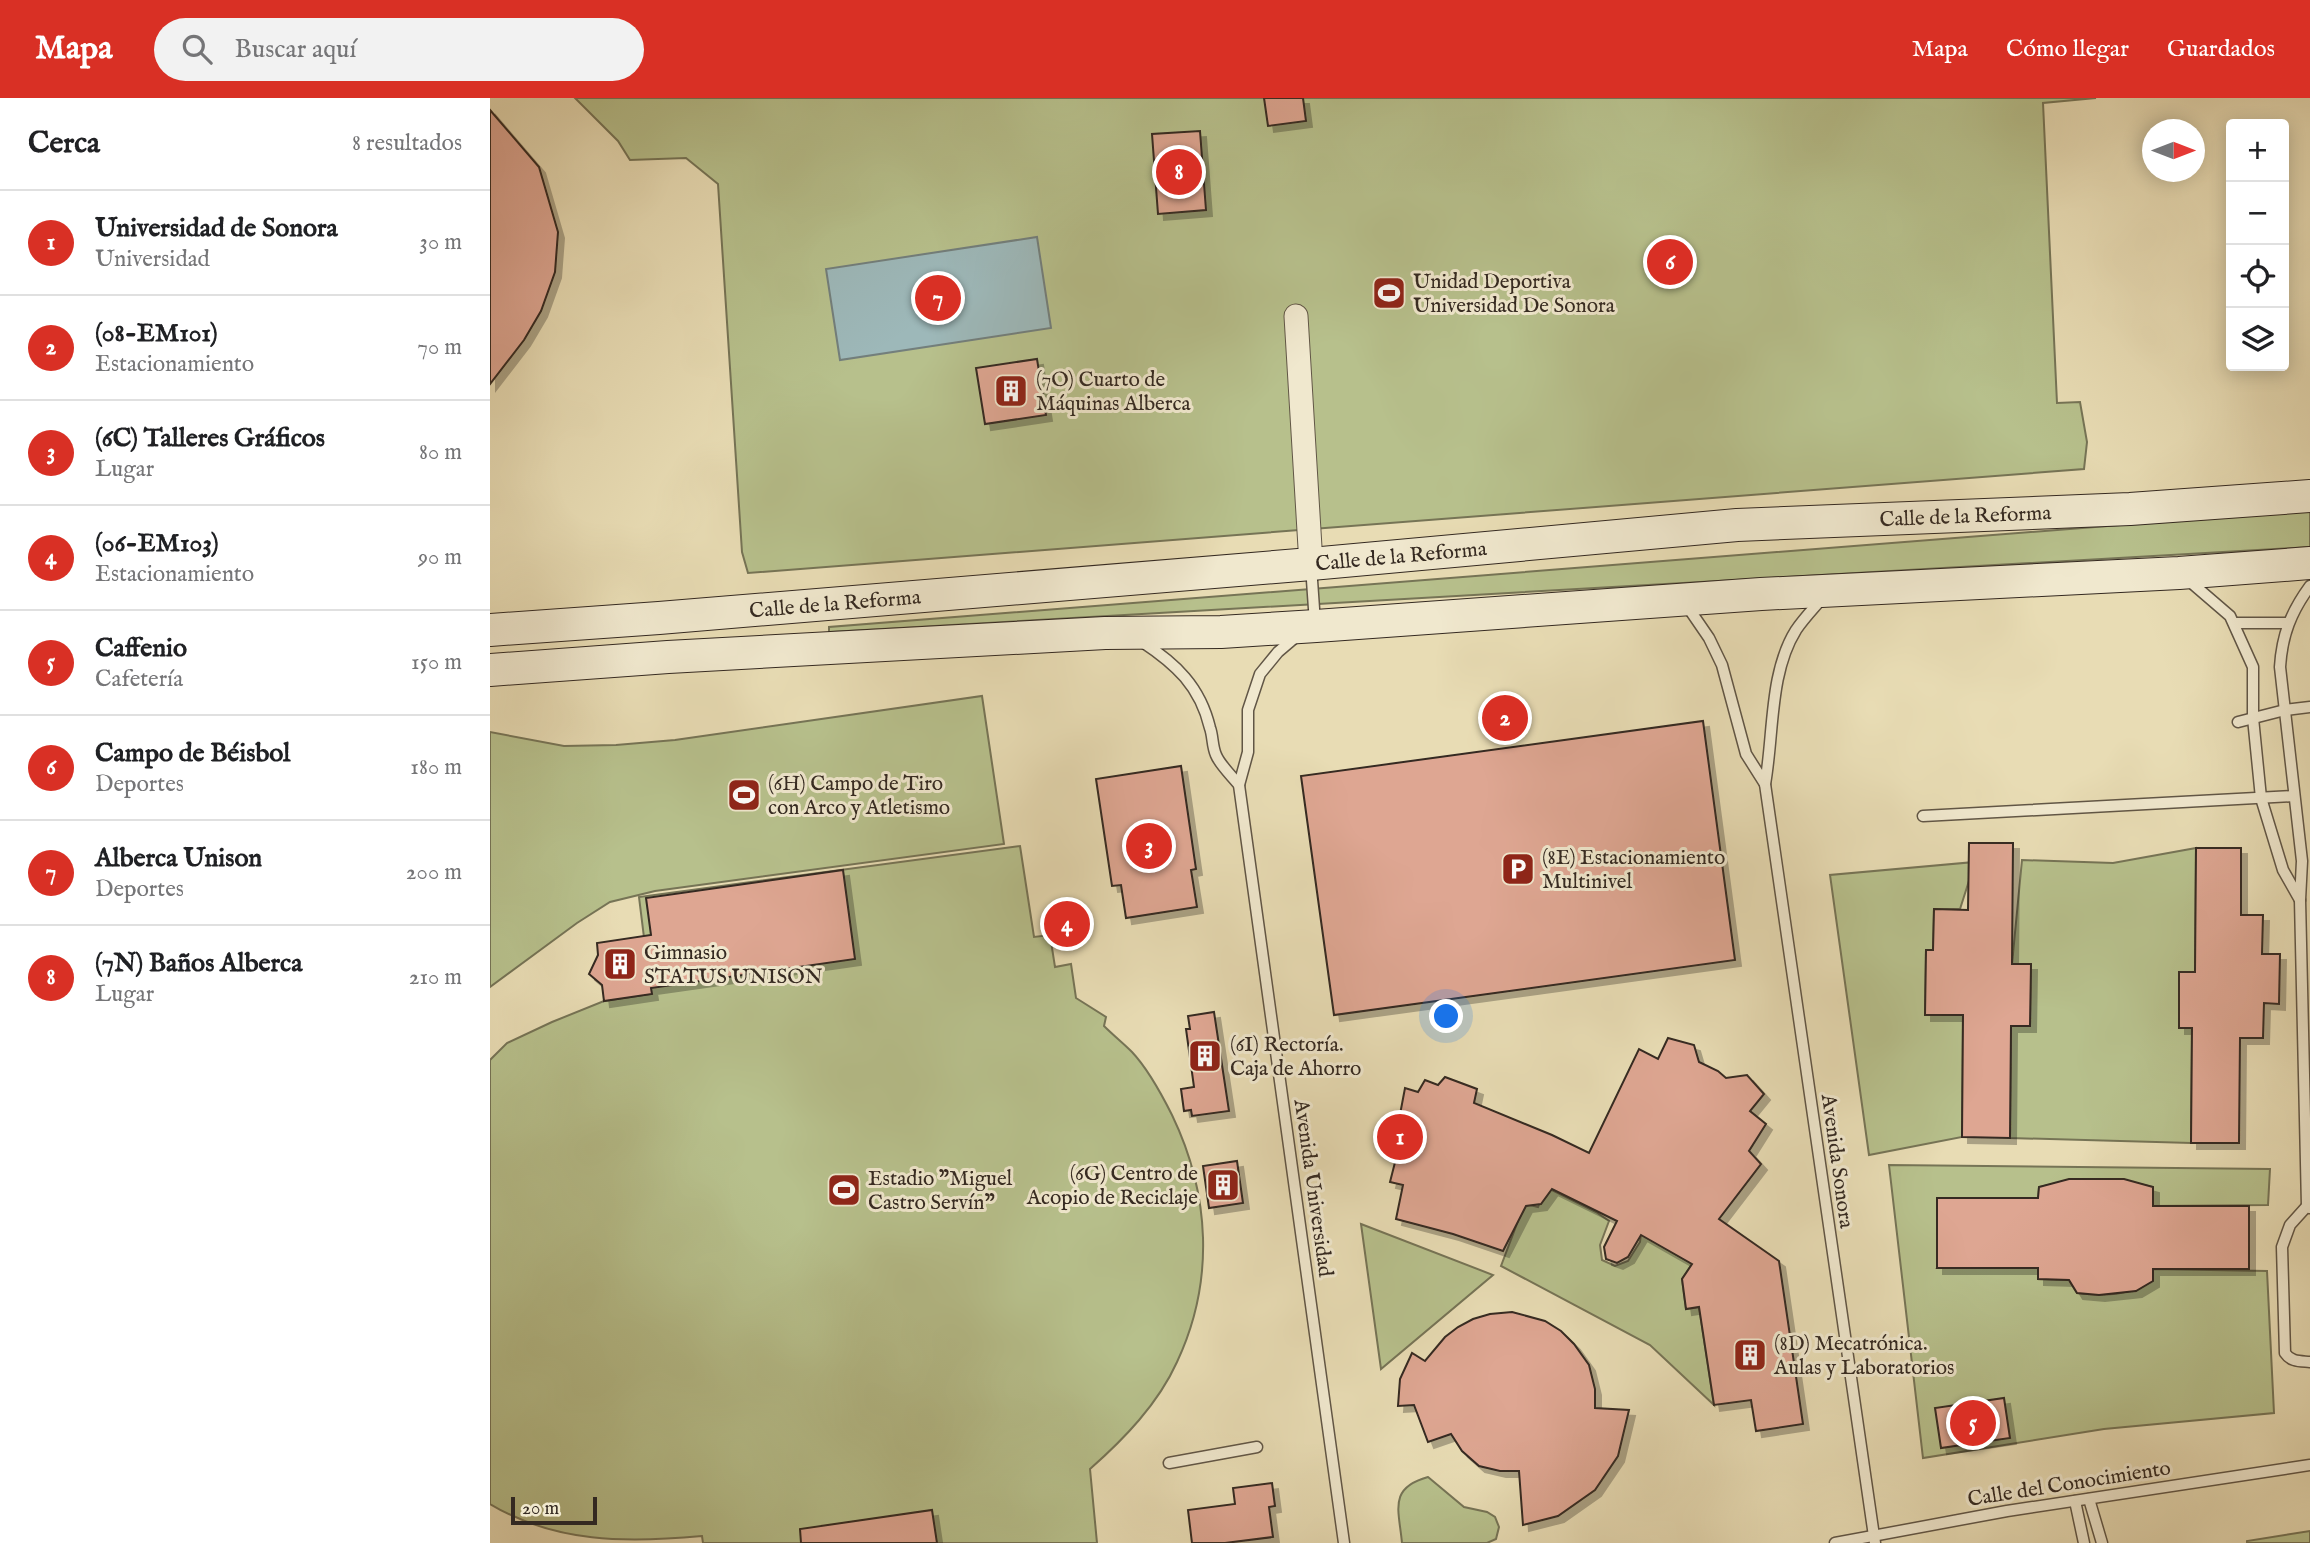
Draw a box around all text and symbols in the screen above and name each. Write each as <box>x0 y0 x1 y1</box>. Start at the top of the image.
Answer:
search box <box>154 18 644 81</box>
text: Mapa <box>35 28 112 70</box>
icon: search <box>178 30 216 68</box>
text: Buscar aquí <box>234 33 356 66</box>
text: Mapa <box>1912 34 1968 65</box>
text: Cómo llegar <box>2006 34 2129 65</box>
text: Guardados <box>2167 34 2275 65</box>
north arrow <box>2142 119 2205 182</box>
map controls <box>2226 119 2289 371</box>
button: + <box>2226 119 2289 182</box>
text: Cerca <box>28 125 100 163</box>
text: 8 resultados <box>352 129 462 158</box>
pin: 8 <box>1156 146 1202 198</box>
button: − <box>2226 182 2289 245</box>
text: Universidad de Sonora <box>95 212 338 245</box>
text: 1 <box>47 228 55 257</box>
text: 30 m <box>419 228 462 257</box>
pin: 6 <box>1647 236 1693 288</box>
text: Universidad <box>95 245 210 274</box>
button: locate <box>2226 245 2289 308</box>
place label: Unidad Deportiva Universidad De Sonora <box>1413 269 1616 320</box>
pin: 7 <box>915 272 961 324</box>
sports icon: Unidad Deportiva Universidad De Sonora <box>1370 274 1408 312</box>
button: layers <box>2226 308 2289 371</box>
text: (08-EM101) <box>95 317 218 350</box>
text: 2 <box>46 333 56 362</box>
text: 70 m <box>417 333 462 362</box>
text: Estacionamiento <box>95 350 254 379</box>
place label: (7O) Cuarto de Máquinas Alberca <box>1036 367 1191 418</box>
building icon: (7O) Cuarto de Máquinas Alberca <box>992 372 1030 410</box>
text: (6C) Talleres Gráficos <box>95 422 325 455</box>
text: 3 <box>47 438 55 467</box>
text: 80 m <box>419 438 462 467</box>
text: Lugar <box>95 455 154 484</box>
street label: Calle de la Reforma <box>1879 500 2053 534</box>
text: (06-EM103) <box>95 527 219 560</box>
street label: Calle de la Reforma <box>1314 536 1489 579</box>
text: 4 <box>45 543 57 572</box>
text: 90 m <box>418 543 462 572</box>
text: Estacionamiento <box>95 560 254 589</box>
street label: Calle de la Reforma <box>748 584 923 625</box>
text: Caffenio <box>95 632 187 665</box>
text: 5 <box>47 648 55 677</box>
text: 150 m <box>411 648 462 677</box>
text: Cafetería <box>95 665 183 694</box>
pin: 2 <box>1482 692 1528 744</box>
text: Campo de Béisbol <box>95 737 290 770</box>
text: 6 <box>46 753 56 782</box>
text: 180 m <box>410 753 462 782</box>
text: Deportes <box>95 770 184 799</box>
place label: (6H) Campo de Tiro con Arco y Atletismo <box>768 771 950 822</box>
sports icon: (6H) Campo de Tiro con Arco y Atletismo <box>725 776 763 814</box>
pin: 3 <box>1126 820 1172 872</box>
text: Alberca Unison <box>95 842 262 875</box>
place label: (8E) Estacionamiento Multinivel <box>1542 845 1725 896</box>
parking icon: (8E) Estacionamiento Multinivel <box>1499 850 1537 888</box>
text: 7 <box>46 858 56 887</box>
text: 200 m <box>406 858 462 887</box>
text: Deportes <box>95 875 184 904</box>
pin: 4 <box>1044 898 1090 950</box>
place label: Gimnasio STATUS UNISON <box>644 940 823 991</box>
building icon: Gimnasio STATUS UNISON <box>601 945 639 983</box>
text: (7N) Baños Alberca <box>95 947 302 980</box>
text: 8 <box>46 963 56 992</box>
text: 210 m <box>409 963 462 992</box>
text: Lugar <box>95 980 154 1009</box>
your location <box>1429 999 1463 1033</box>
place label: (6I) Rectoría. Caja de Ahorro <box>1230 1032 1361 1083</box>
building icon: (6I) Rectoría. Caja de Ahorro <box>1186 1037 1224 1075</box>
street label: Avenida Sonora <box>1814 1091 1859 1231</box>
street label: Avenida Universidad <box>1287 1097 1338 1280</box>
pin: 1 <box>1377 1111 1423 1163</box>
place label: (6G) Centro de Acopio de Reciclaje <box>1026 1161 1198 1212</box>
place label: Estadio "Miguel Castro Servín" <box>868 1166 1013 1217</box>
building icon: (6G) Centro de Acopio de Reciclaje <box>1204 1166 1242 1204</box>
sports icon: Estadio "Miguel Castro Servín" <box>825 1171 863 1209</box>
place label: (8D) Mecatrónica. Aulas y Laboratorios <box>1773 1331 1954 1382</box>
building icon: (8D) Mecatrónica. Aulas y Laboratorios <box>1731 1336 1769 1374</box>
pin: 5 <box>1950 1397 1996 1449</box>
street label: Calle del Conocimiento <box>1966 1455 2173 1514</box>
scale bar <box>511 1494 597 1526</box>
text: 20 m <box>522 1497 559 1521</box>

